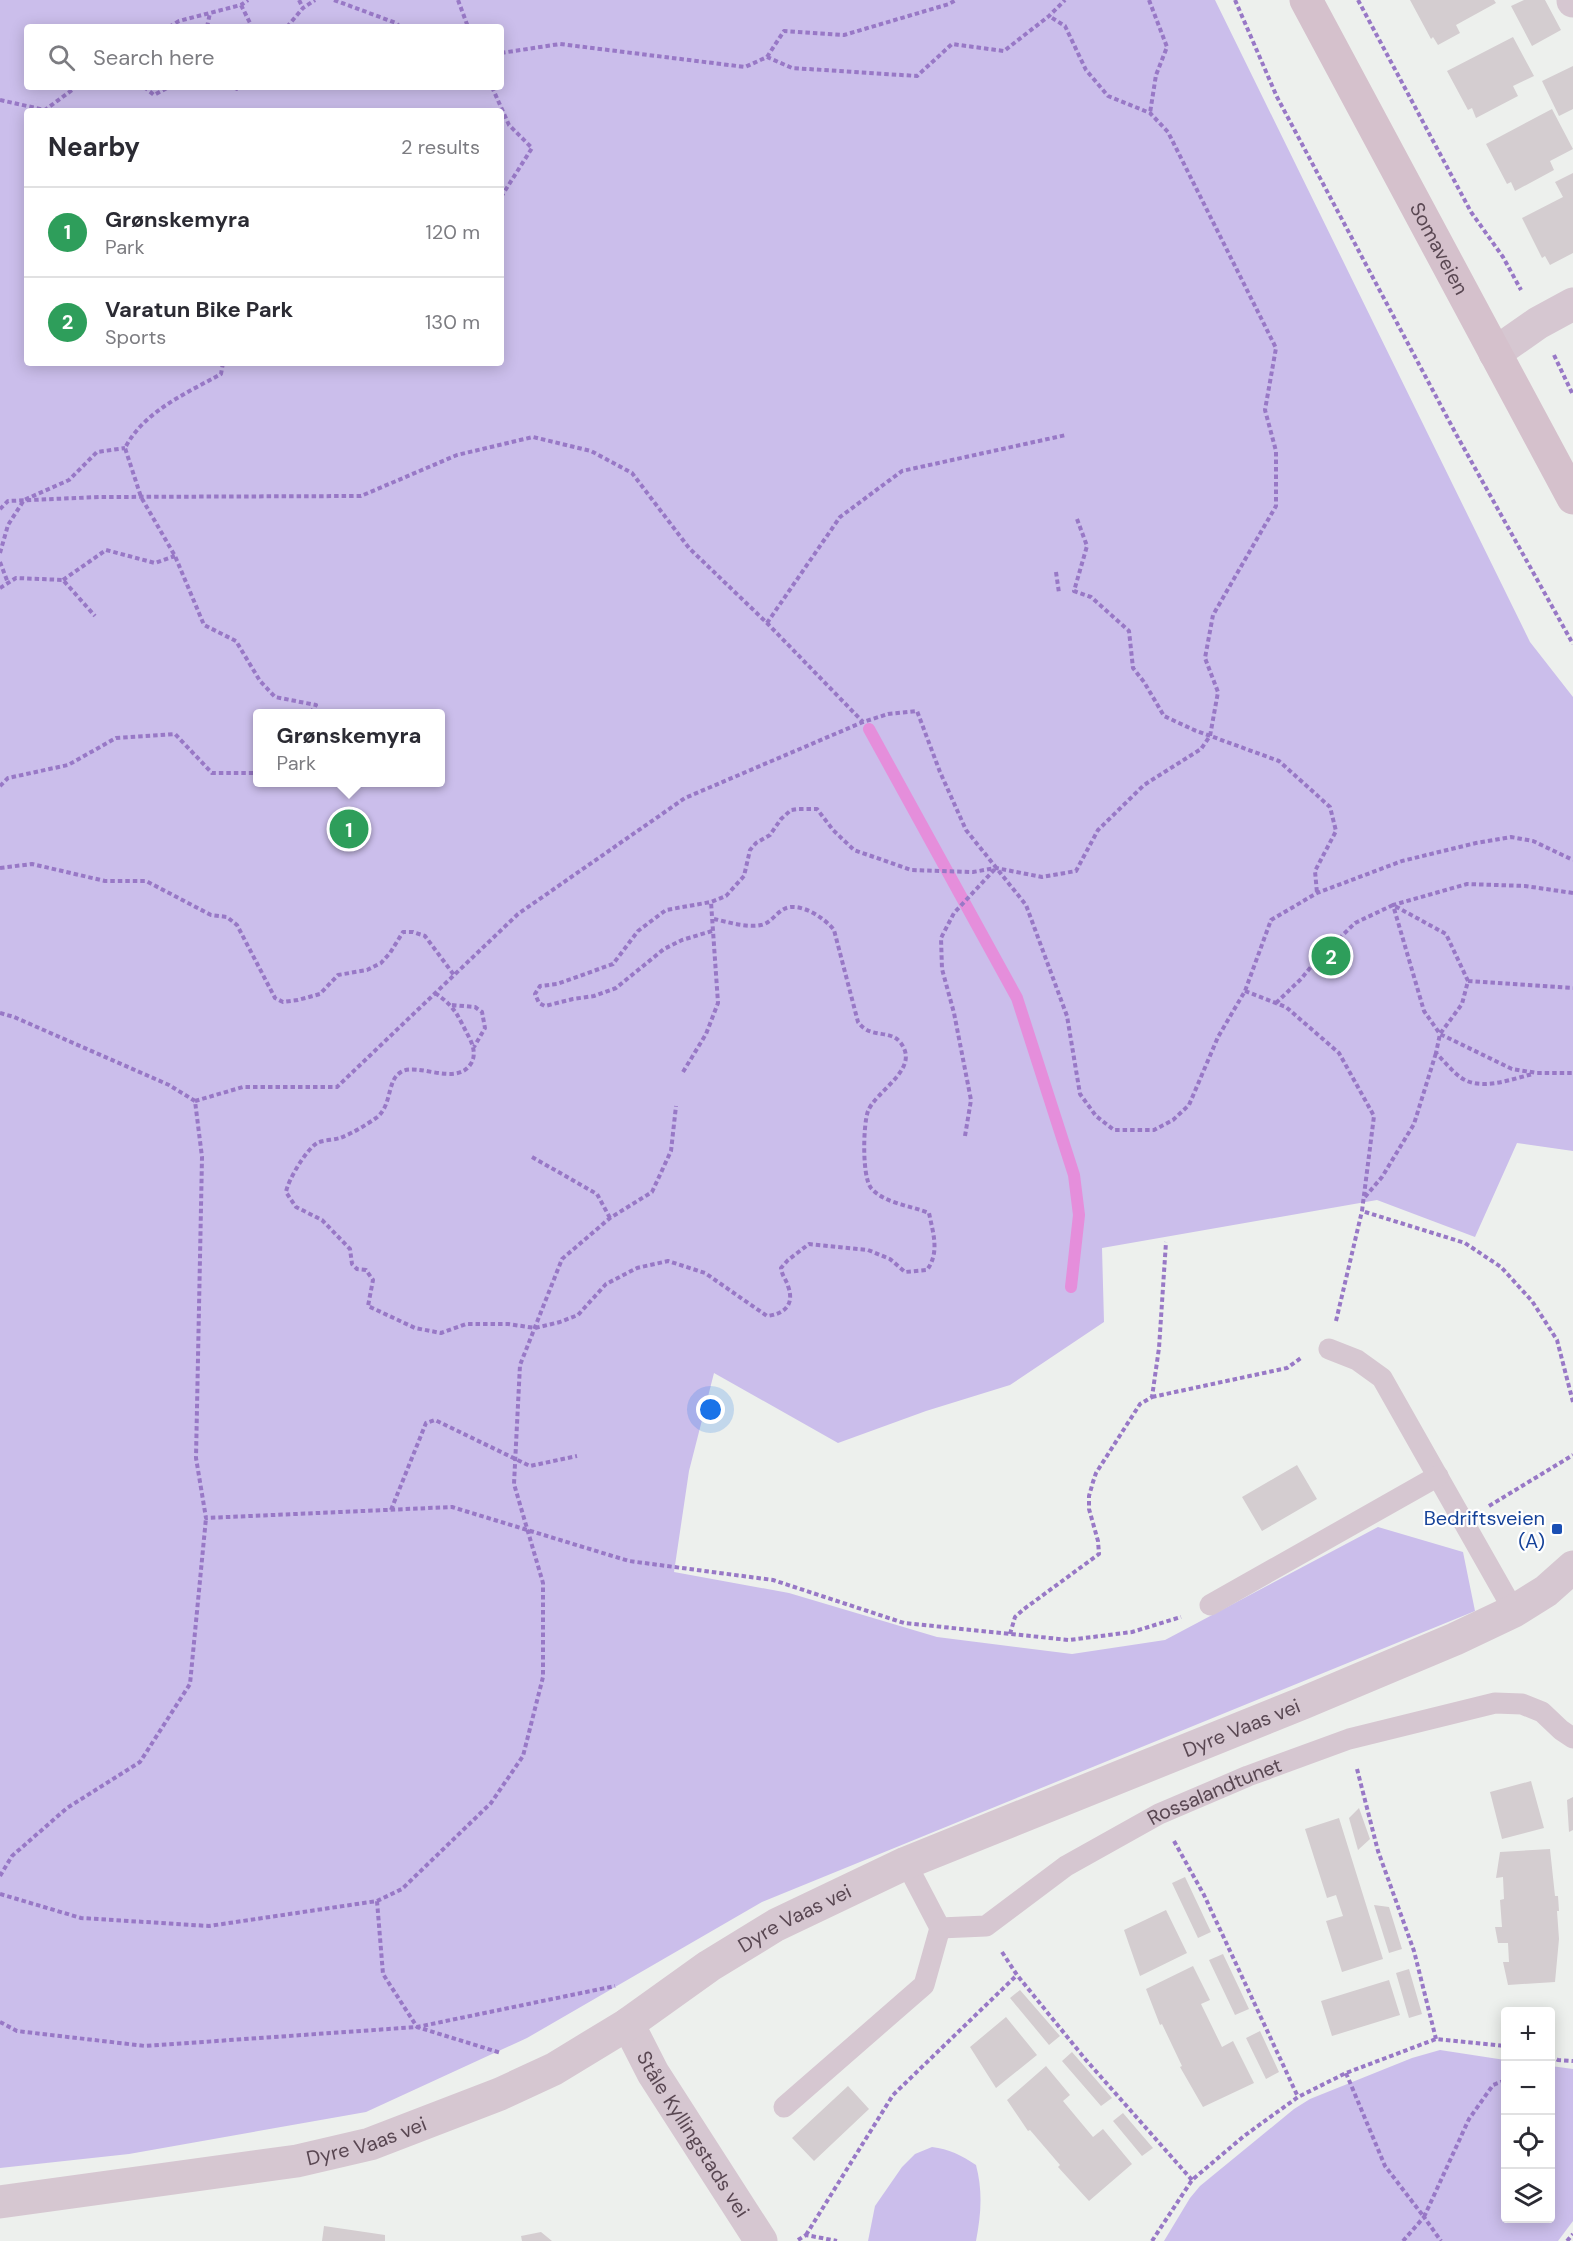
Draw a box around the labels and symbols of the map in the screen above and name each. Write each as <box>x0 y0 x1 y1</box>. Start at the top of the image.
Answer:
street label: Somaveien <box>1404 198 1475 299</box>
pin: 1 <box>330 806 368 852</box>
pin: 2 <box>1312 934 1350 978</box>
your location <box>696 1395 725 1424</box>
place label: Bedriftsveien (A) <box>1424 1505 1545 1554</box>
marker: Bedriftsveien (A) <box>1550 1522 1564 1536</box>
street label: Dyre Vaas vei <box>1179 1693 1304 1763</box>
street label: Rossalandtunet <box>1143 1752 1285 1831</box>
street label: Dyre Vaas vei <box>733 1878 855 1958</box>
street label: Ståle Kyllingstads vei <box>631 2046 755 2222</box>
street label: Dyre Vaas vei <box>304 2111 430 2171</box>

